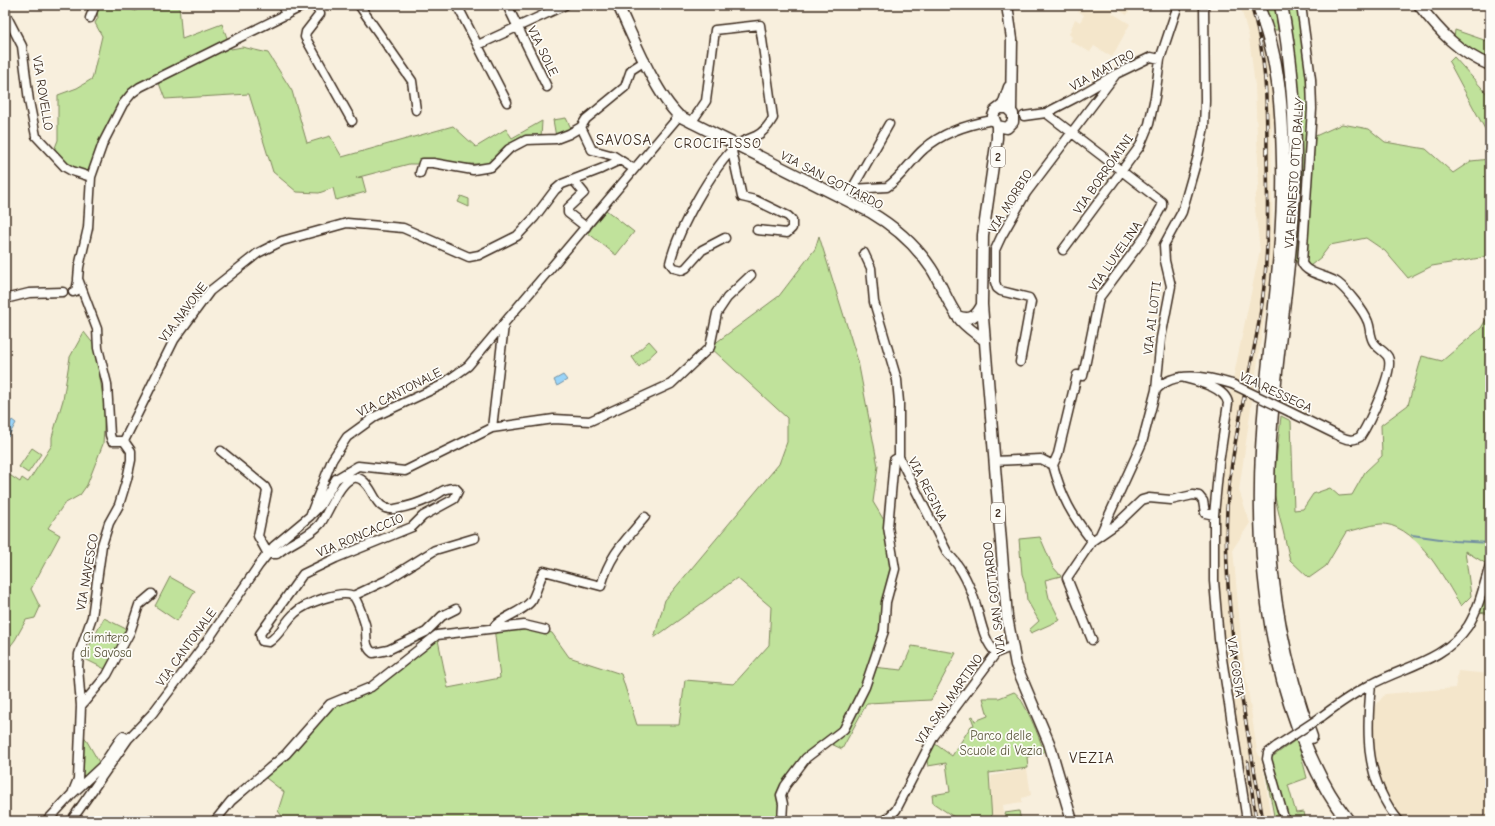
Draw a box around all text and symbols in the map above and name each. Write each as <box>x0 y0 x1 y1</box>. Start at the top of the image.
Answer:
street label: VIA SOLE <box>524 24 562 79</box>
street label: VIA MATTRO <box>1067 46 1137 94</box>
street label: VIA ROVELLO <box>30 55 56 131</box>
street label: VIA ERNESTO OTTO BALLY <box>1281 97 1307 249</box>
district label: SAVOSA <box>596 131 652 149</box>
street label: VIA BORROMINI <box>1070 131 1136 217</box>
district label: CROCIFISSO <box>674 135 762 152</box>
road number: 2 <box>991 147 1005 167</box>
street label: VIA SAN GOTTARDO <box>778 148 886 212</box>
street label: VIA MORBIO <box>985 166 1035 236</box>
street label: VIA LUVELINA <box>1085 218 1145 294</box>
street label: VIA NAVONE <box>156 279 210 345</box>
street label: VIA AI LOTTI <box>1140 281 1164 355</box>
street label: VIA CANTONALE <box>354 364 444 420</box>
street label: VIA RESSEGA <box>1237 369 1315 416</box>
street label: VIA REGINA <box>905 454 951 524</box>
road number: 2 <box>991 503 1005 523</box>
street label: VIA RONCACCIO <box>314 510 406 560</box>
street label: VIA NAVESCO <box>73 532 101 612</box>
street label: VIA SAN GOTTARDO <box>980 541 1008 655</box>
street label: VIA CANTONALE <box>153 605 219 689</box>
park label: Cimitero di Savosa <box>80 630 132 660</box>
street label: VIA COSTA <box>1224 636 1248 699</box>
street label: VIA SAN MARTINO <box>912 651 986 747</box>
park label: Parco delle Scuole di Vezia <box>960 728 1042 758</box>
district label: VEZIA <box>1069 749 1115 767</box>

